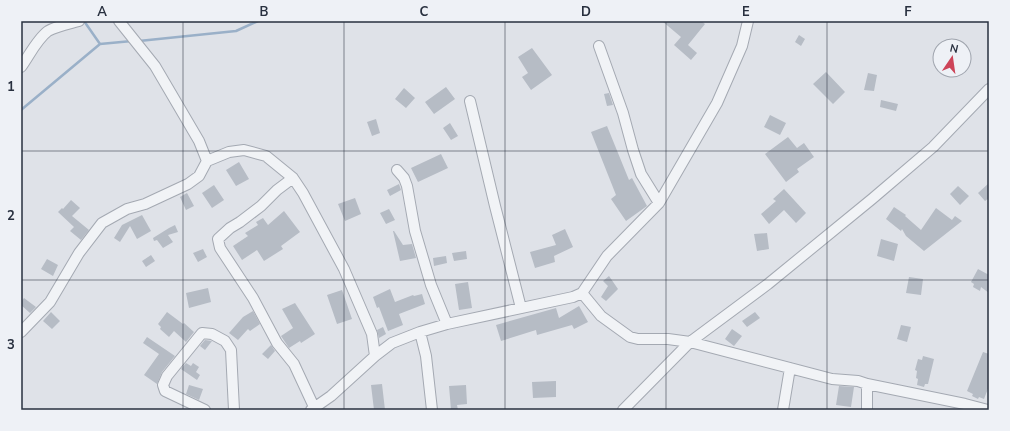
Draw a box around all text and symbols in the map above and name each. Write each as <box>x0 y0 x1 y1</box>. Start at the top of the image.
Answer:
text: A <box>97 3 107 21</box>
text: B <box>260 3 269 21</box>
text: C <box>420 3 429 21</box>
text: D <box>581 3 591 21</box>
text: E <box>742 3 750 21</box>
text: F <box>904 3 912 21</box>
north arrow <box>932 38 972 78</box>
text: N <box>948 41 960 57</box>
text: 1 <box>7 78 15 96</box>
text: 2 <box>7 207 15 225</box>
text: 3 <box>7 336 15 354</box>

